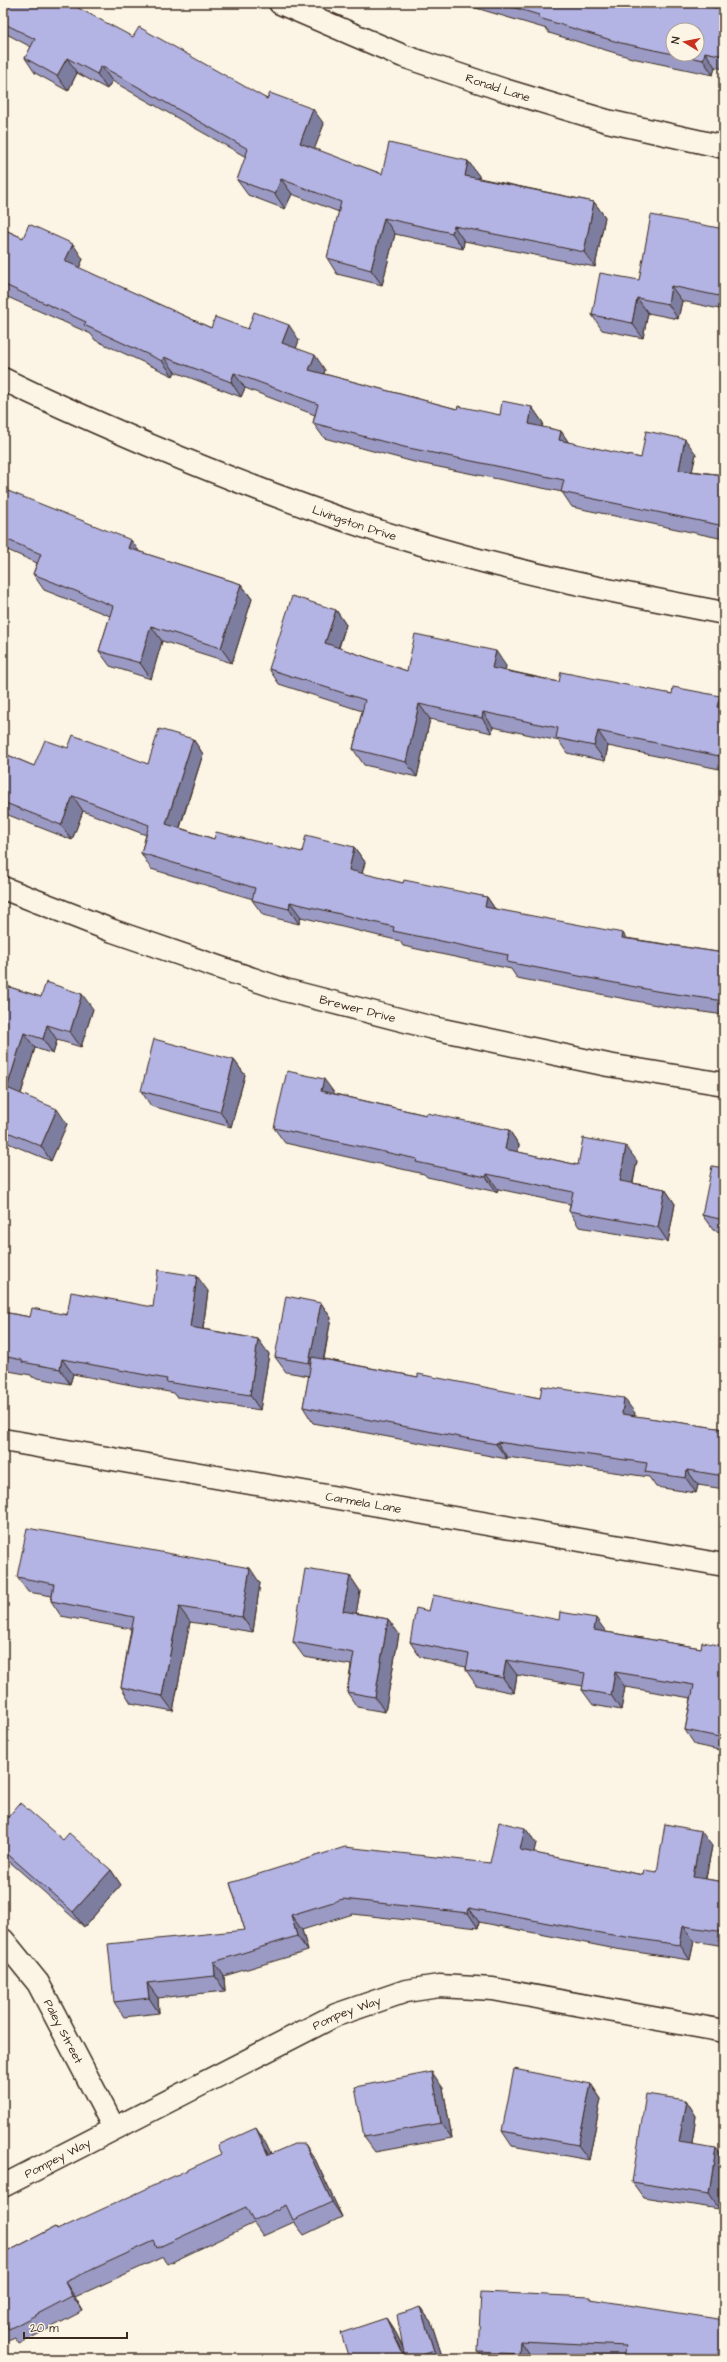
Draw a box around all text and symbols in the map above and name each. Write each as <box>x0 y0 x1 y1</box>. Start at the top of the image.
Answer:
north arrow <box>665 22 705 62</box>
text: N <box>668 36 684 45</box>
street label: Ronald Lane <box>463 69 533 106</box>
street label: Livingston Drive <box>310 501 399 545</box>
street label: Brewer Drive <box>318 991 398 1027</box>
street label: Carmela Lane <box>324 1488 403 1518</box>
street label: Pompey Way <box>309 1992 384 2034</box>
street label: Paley Street <box>39 1996 87 2067</box>
street label: Pompey Way <box>21 2134 94 2182</box>
scale bar <box>24 2314 127 2340</box>
text: 20 m <box>30 2320 59 2337</box>

